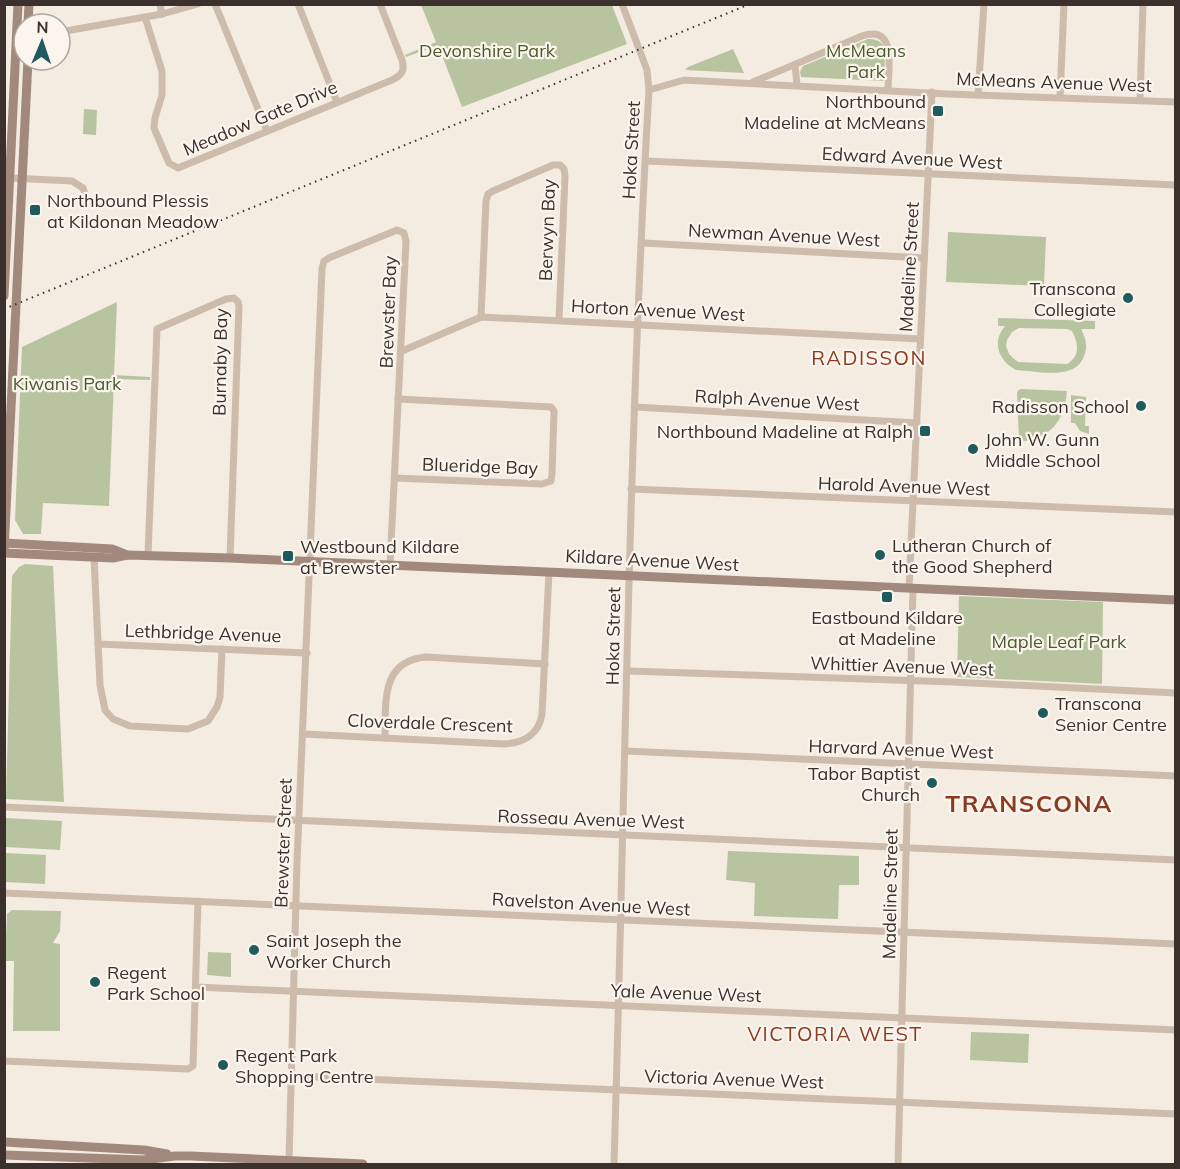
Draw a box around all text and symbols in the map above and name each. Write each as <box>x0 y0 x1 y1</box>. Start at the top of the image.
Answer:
north arrow <box>12 12 72 72</box>
text: N <box>36 17 49 37</box>
park label: Devonshire Park <box>419 39 556 62</box>
park label: McMeans Park <box>826 39 906 83</box>
street label: McMeans Avenue West <box>956 67 1152 97</box>
street label: Meadow Gate Drive <box>179 75 341 161</box>
place label: Northbound Madeline at McMeans <box>744 90 926 134</box>
street label: Hoka Street <box>617 100 645 200</box>
marker: Northbound Madeline at McMeans <box>931 104 945 118</box>
street label: Edward Avenue West <box>821 142 1003 174</box>
street label: Berwyn Bay <box>534 178 560 282</box>
place label: Northbound Plessis at Kildonan Meadow <box>47 189 219 233</box>
street label: Madeline Street <box>894 201 924 333</box>
marker: Northbound Plessis at Kildonan Meadow <box>28 203 42 217</box>
street label: Newman Avenue West <box>688 218 880 252</box>
street label: Brewster Bay <box>375 255 401 369</box>
place label: Transcona Collegiate <box>1029 277 1116 321</box>
marker: Transcona Collegiate <box>1121 291 1135 305</box>
street label: Horton Avenue West <box>570 294 746 326</box>
street label: Burnaby Bay <box>208 307 232 416</box>
district label: RADISSON <box>811 345 927 370</box>
park label: Kiwanis Park <box>13 372 122 395</box>
street label: Ralph Avenue West <box>694 384 860 416</box>
place label: Radisson School <box>992 395 1129 418</box>
marker: Radisson School <box>1134 399 1148 413</box>
place label: Northbound Madeline at Ralph <box>657 420 913 443</box>
marker: Northbound Madeline at Ralph <box>918 424 932 438</box>
place label: John W. Gunn Middle School <box>985 428 1101 472</box>
marker: John W. Gunn Middle School <box>966 442 980 456</box>
street label: Blueridge Bay <box>422 452 539 480</box>
street label: Harold Avenue West <box>817 471 991 501</box>
place label: Lutheran Church of the Good Shepherd <box>892 534 1052 578</box>
place label: Westbound Kildare at Brewster <box>300 535 459 579</box>
street label: Kildare Avenue West <box>565 544 739 576</box>
marker: Lutheran Church of the Good Shepherd <box>873 548 887 562</box>
marker: Westbound Kildare at Brewster <box>281 549 295 563</box>
street label: Hoka Street <box>601 587 625 685</box>
marker: Eastbound Kildare at Madeline <box>880 590 894 604</box>
place label: Eastbound Kildare at Madeline <box>811 606 963 650</box>
street label: Lethbridge Avenue <box>124 619 282 647</box>
park label: Maple Leaf Park <box>992 630 1127 653</box>
street label: Whittier Avenue West <box>810 651 994 681</box>
place label: Transcona Senior Centre <box>1055 692 1167 736</box>
marker: Transcona Senior Centre <box>1036 706 1050 720</box>
street label: Cloverdale Crescent <box>347 709 513 737</box>
street label: Harvard Avenue West <box>808 734 994 764</box>
place label: Tabor Baptist Church <box>808 762 920 806</box>
marker: Tabor Baptist Church <box>925 776 939 790</box>
street label: Brewster Street <box>269 778 297 908</box>
district label: TRANSCONA <box>945 788 1113 818</box>
street label: Rosseau Avenue West <box>497 804 685 834</box>
street label: Madeline Street <box>877 829 903 959</box>
street label: Ravelston Avenue West <box>491 887 691 921</box>
place label: Saint Joseph the Worker Church <box>266 929 401 973</box>
marker: Saint Joseph the Worker Church <box>247 943 261 957</box>
place label: Regent Park School <box>107 961 205 1005</box>
marker: Regent Park School <box>88 975 102 989</box>
street label: Yale Avenue West <box>609 979 762 1007</box>
district label: VICTORIA WEST <box>747 1021 923 1046</box>
place label: Regent Park Shopping Centre <box>235 1044 374 1088</box>
marker: Regent Park Shopping Centre <box>216 1058 230 1072</box>
street label: Victoria Avenue West <box>644 1064 824 1094</box>

